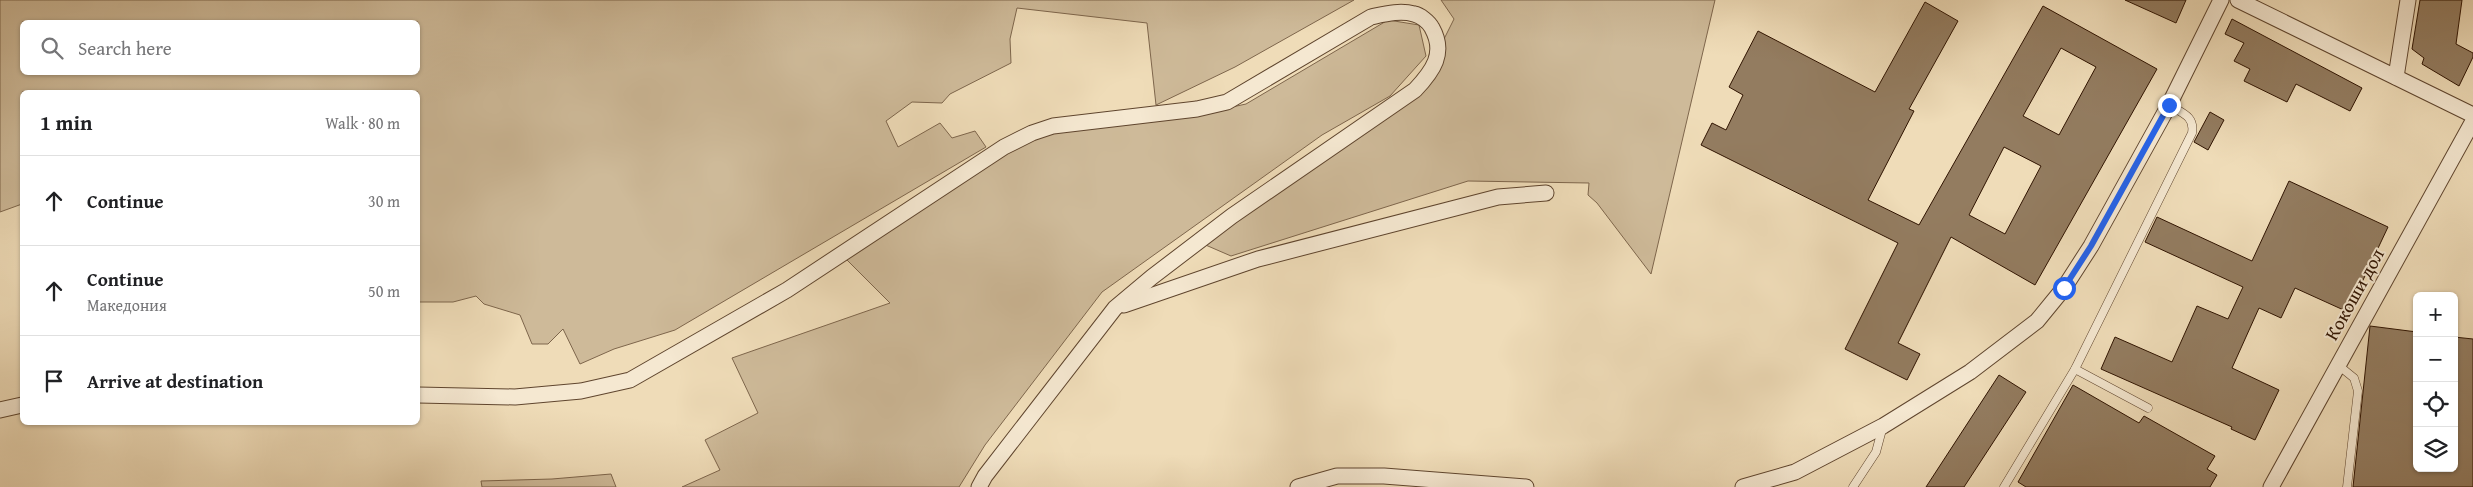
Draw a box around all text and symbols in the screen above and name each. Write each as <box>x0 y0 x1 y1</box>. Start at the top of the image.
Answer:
search box <box>20 20 420 75</box>
icon: search <box>38 34 66 62</box>
text: Search here <box>78 34 172 62</box>
route end <box>2158 94 2181 117</box>
text: 1 min <box>40 107 92 138</box>
text: Walk · 80 m <box>325 111 400 135</box>
icon: ahead <box>40 187 68 215</box>
text: Continue <box>87 187 164 215</box>
text: 30 m <box>368 189 400 213</box>
street label: Кокоши дол <box>2317 243 2391 345</box>
text: Continue <box>87 265 164 293</box>
icon: ahead <box>40 277 68 305</box>
route start <box>2053 277 2076 300</box>
text: 50 m <box>368 279 400 303</box>
map controls <box>2413 292 2458 472</box>
button: + <box>2413 292 2458 337</box>
text: Македония <box>87 293 167 317</box>
button: − <box>2413 337 2458 382</box>
icon: arrive <box>40 367 68 395</box>
text: Arrive at destination <box>87 367 263 395</box>
button: locate <box>2413 382 2458 427</box>
button: layers <box>2413 427 2458 472</box>

